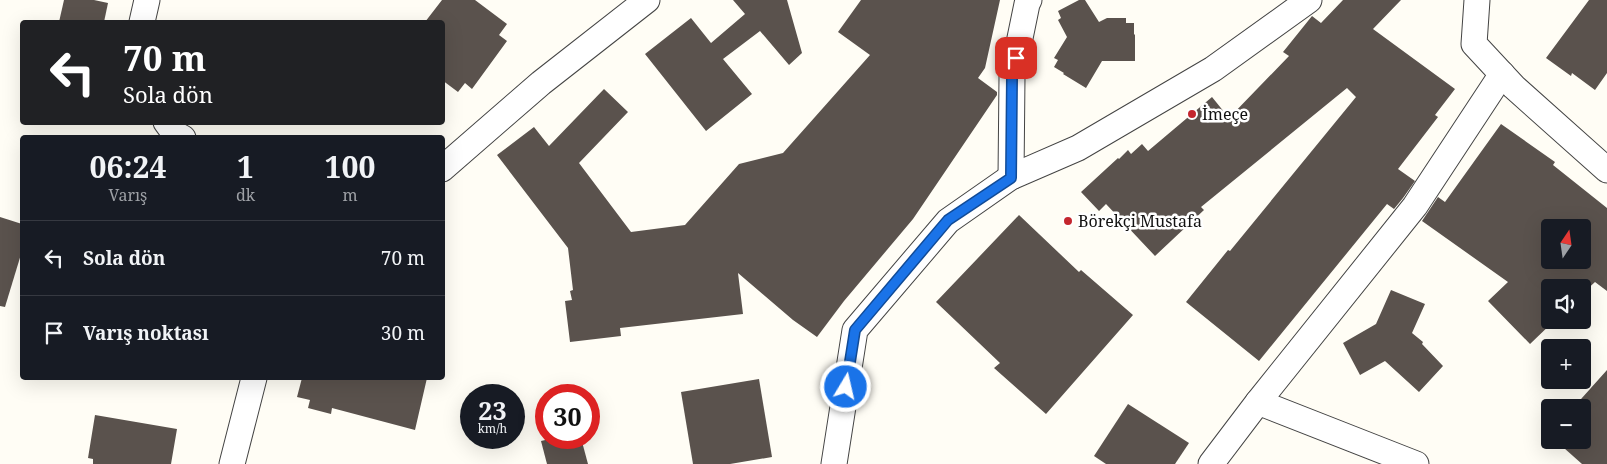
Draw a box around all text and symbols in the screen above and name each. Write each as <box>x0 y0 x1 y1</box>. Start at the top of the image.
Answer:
text: 70 m <box>123 34 206 81</box>
pin <box>995 37 1037 79</box>
icon: left <box>40 40 105 105</box>
icon: arrive <box>1002 44 1030 72</box>
text: Sola dön <box>123 79 213 109</box>
place label: İmeçe <box>1202 103 1248 125</box>
marker: İmeçe <box>1186 108 1198 120</box>
text: 06:24 <box>90 146 166 187</box>
text: 1 <box>237 146 254 187</box>
text: 100 <box>325 146 375 187</box>
text: Varış <box>109 184 147 206</box>
text: dk <box>236 184 255 206</box>
text: m <box>342 184 358 206</box>
place label: Börekçi Mustafa <box>1078 210 1202 232</box>
marker: Börekçi Mustafa <box>1062 215 1074 227</box>
north arrow <box>1541 219 1591 269</box>
map controls <box>1541 219 1591 449</box>
icon: left <box>40 244 68 272</box>
text: Sola dön <box>83 245 165 271</box>
text: 70 m <box>381 245 425 271</box>
button: sound <box>1541 279 1591 329</box>
icon: arrive <box>40 319 68 347</box>
text: Varış noktası <box>83 320 209 346</box>
text: 30 m <box>381 320 425 346</box>
button: + <box>1541 339 1591 389</box>
position arrow <box>819 360 871 412</box>
speed limit sign: 30 <box>535 384 600 449</box>
text: 23 <box>478 393 507 427</box>
button: − <box>1541 399 1591 449</box>
text: km/h <box>478 420 507 437</box>

